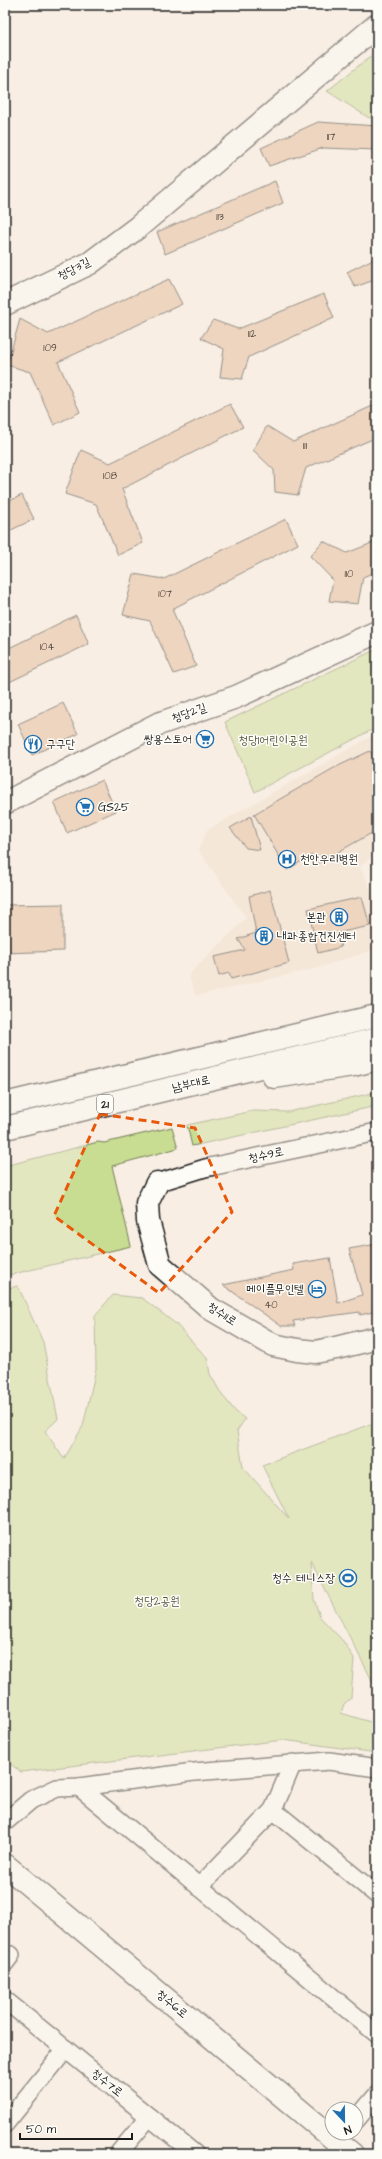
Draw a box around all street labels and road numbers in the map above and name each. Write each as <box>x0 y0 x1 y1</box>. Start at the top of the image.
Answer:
street label: 청당3길 <box>55 253 94 285</box>
street label: 청당2길 <box>169 699 209 727</box>
street label: 남부대로 <box>170 1071 212 1097</box>
road number: 21 <box>97 1095 113 1113</box>
street label: 청수9로 <box>247 1143 285 1167</box>
street label: 청수11로 <box>204 1298 240 1330</box>
street label: 청수6로 <box>153 1986 191 2022</box>
street label: 청수7로 <box>88 2065 126 2101</box>

